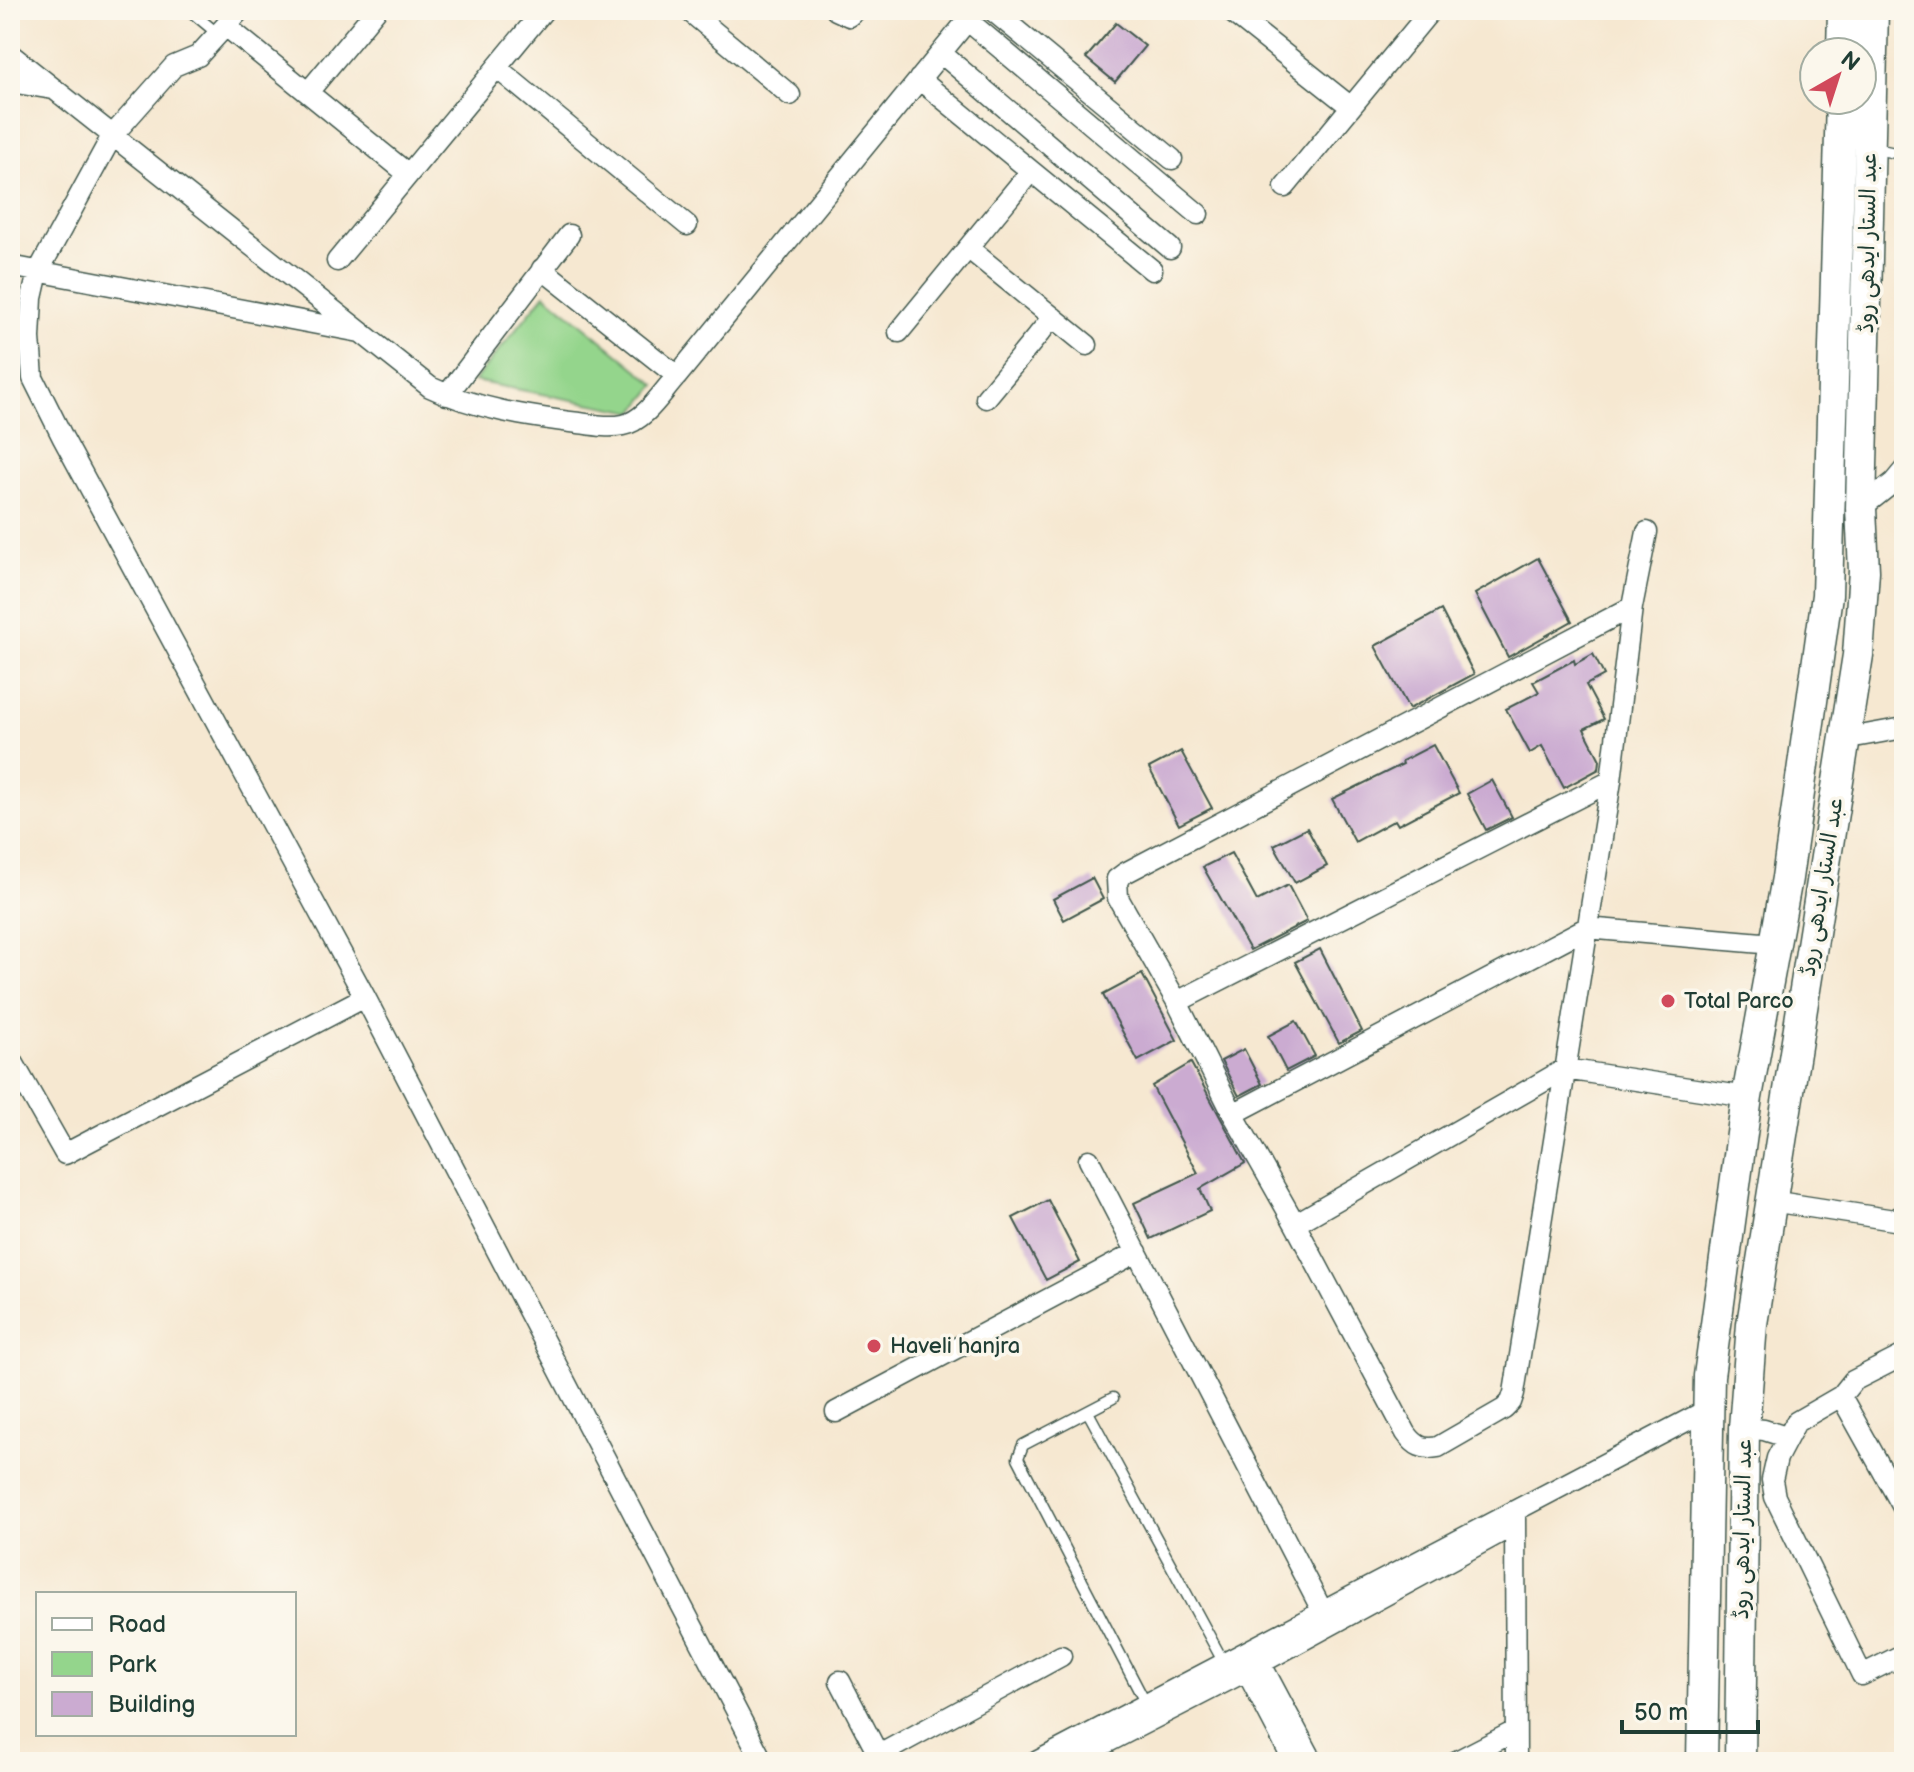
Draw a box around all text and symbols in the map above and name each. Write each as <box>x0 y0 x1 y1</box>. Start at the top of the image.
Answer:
north arrow <box>1798 36 1878 116</box>
text: N <box>1835 46 1865 77</box>
street label: عبد الستار ایدھی روڈ <box>1853 152 1883 334</box>
street label: عبد الستار ایدھی روڈ <box>1795 796 1849 978</box>
place label: Total Parco <box>1684 988 1794 1015</box>
marker: Total Parco <box>1659 992 1677 1010</box>
place label: Haveli hanjra <box>890 1333 1020 1360</box>
marker: Haveli hanjra <box>865 1337 883 1355</box>
street label: عبد الستار ایدھی روڈ <box>1728 1438 1758 1620</box>
legend <box>36 1592 296 1736</box>
text: Road <box>108 1610 166 1639</box>
text: Park <box>108 1650 156 1679</box>
scale bar <box>1622 1684 1758 1734</box>
text: Building <box>108 1690 195 1719</box>
text: 50 m <box>1634 1698 1688 1727</box>

